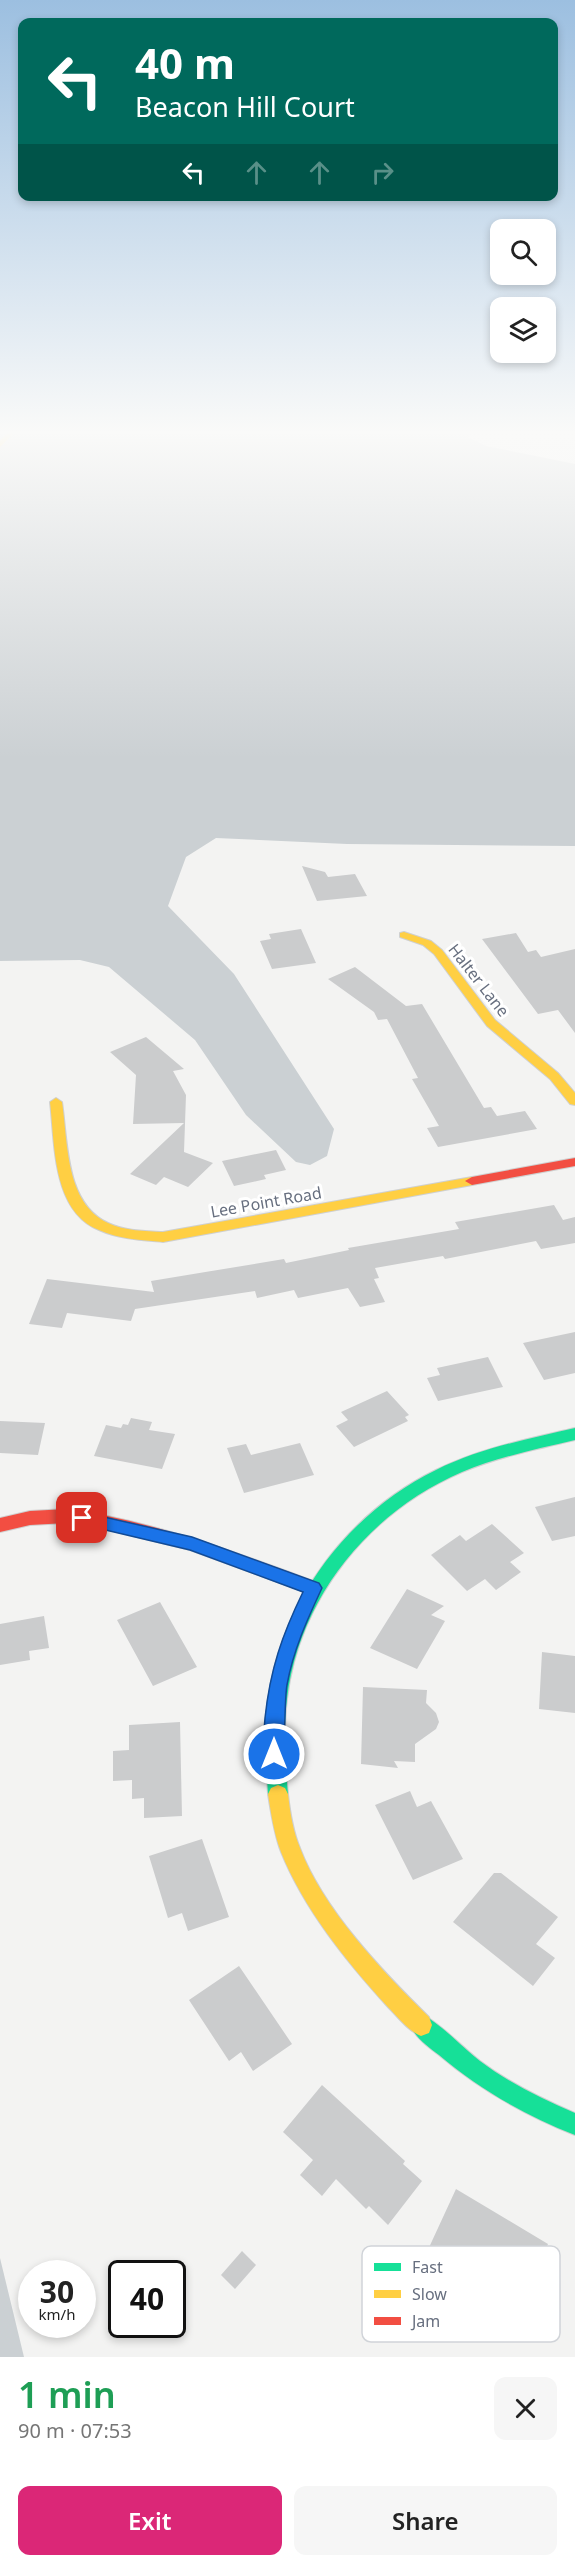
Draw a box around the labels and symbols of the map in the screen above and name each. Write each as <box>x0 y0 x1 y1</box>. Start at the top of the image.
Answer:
street label: Halter Lane <box>444 939 514 1021</box>
street label: Lee Point Road <box>209 1181 323 1223</box>
pin <box>56 1492 107 1543</box>
position arrow <box>242 1722 306 1786</box>
legend <box>362 2246 560 2342</box>
text: Fast <box>412 2256 443 2278</box>
speed limit sign: 40 <box>108 2260 186 2338</box>
text: Slow <box>412 2283 447 2305</box>
text: Jam <box>410 2310 440 2332</box>

